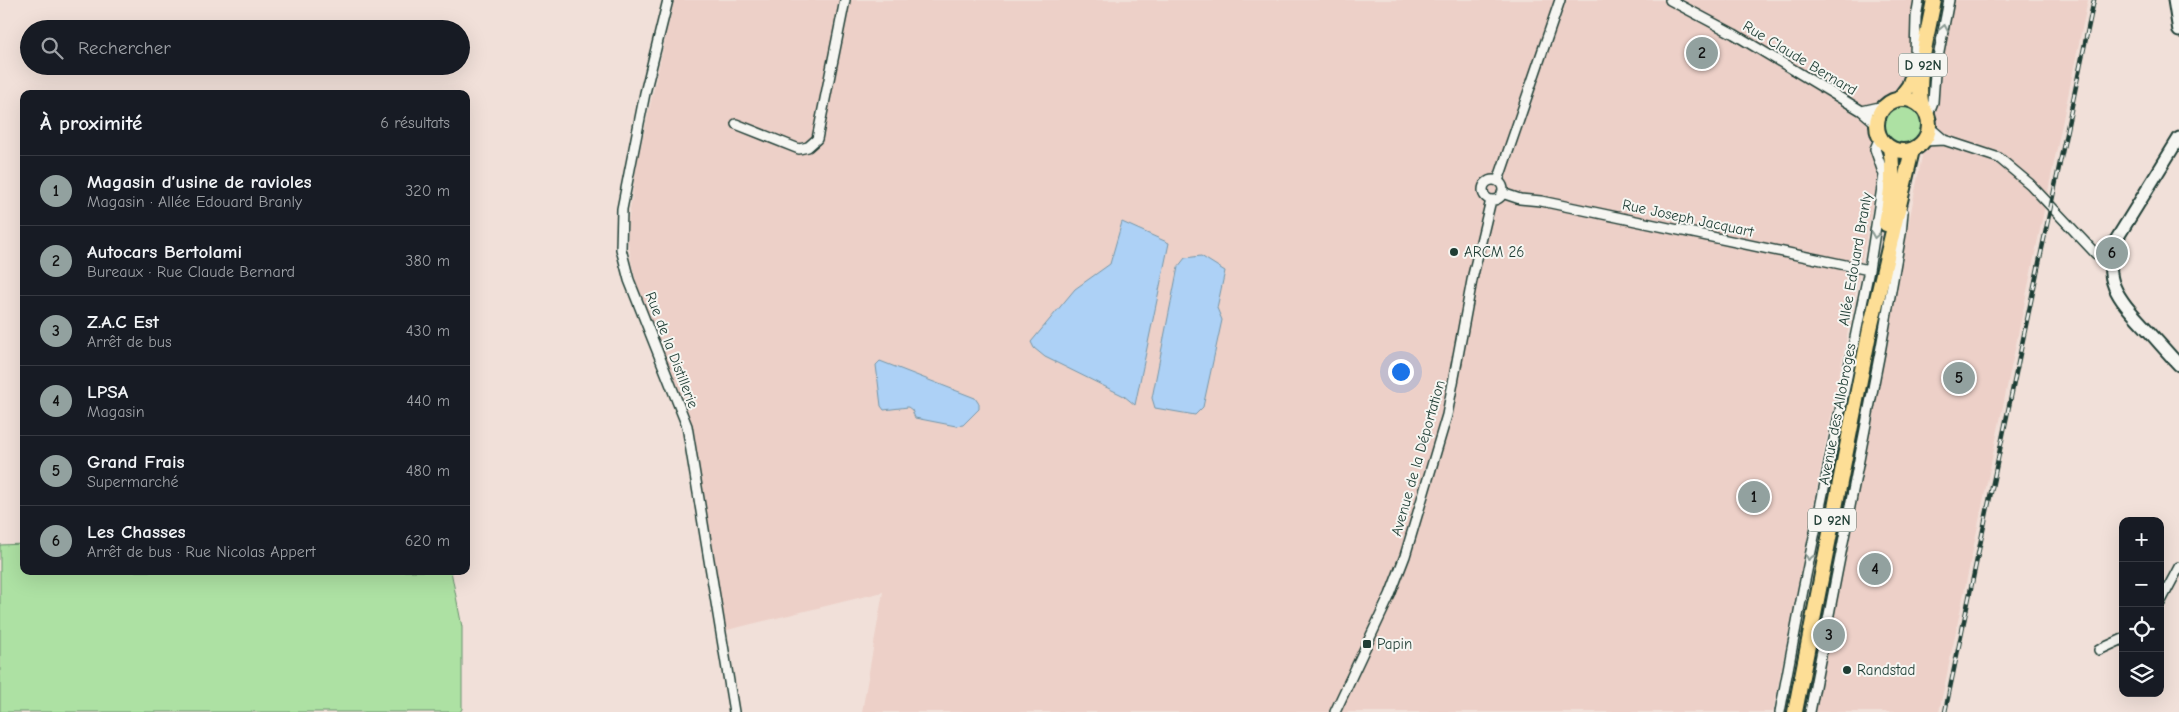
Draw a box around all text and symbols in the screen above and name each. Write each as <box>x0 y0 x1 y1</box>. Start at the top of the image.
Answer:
street label: Rue Claude Bernard <box>1740 17 1860 99</box>
search box <box>20 20 470 75</box>
one-way arrow <box>1938 24 1948 33</box>
icon: search <box>38 34 66 62</box>
pin: 2 <box>1686 34 1718 72</box>
text: Rechercher <box>78 37 171 59</box>
road number: D 92N <box>1899 54 1947 76</box>
text: À proximité <box>40 111 142 135</box>
text: 6 résultats <box>380 114 450 132</box>
text: Magasin d’usine de ravioles <box>87 171 312 193</box>
text: 1 <box>53 182 59 200</box>
text: 320 m <box>405 182 450 200</box>
street label: Allée Edouard Branly <box>1834 191 1876 327</box>
text: Magasin · Allée Edouard Branly <box>87 193 302 211</box>
street label: Rue Joseph Jacquart <box>1621 195 1756 241</box>
one-way arrow <box>1870 231 1880 239</box>
pin: 6 <box>2096 234 2128 272</box>
text: Autocars Bertolami <box>87 241 242 263</box>
place label: ARCM 26 <box>1464 243 1524 261</box>
marker: ARCM 26 <box>1448 246 1460 258</box>
text: 2 <box>52 252 60 270</box>
text: 380 m <box>405 252 450 270</box>
text: Bureaux · Rue Claude Bernard <box>87 263 295 281</box>
street label: Rue de la Distillerie <box>641 289 703 411</box>
text: Z.A.C Est <box>87 311 159 333</box>
text: 3 <box>52 322 60 340</box>
text: 430 m <box>406 322 450 340</box>
text: Arrêt de bus <box>87 333 172 351</box>
street label: Avenue des Allobroges <box>1814 342 1860 486</box>
your location <box>1388 359 1414 385</box>
pin: 5 <box>1943 359 1975 397</box>
street label: Avenue de la Déportation <box>1387 378 1449 538</box>
text: LPSA <box>87 381 128 403</box>
text: 4 <box>52 392 60 410</box>
text: 440 m <box>406 392 450 410</box>
text: Magasin <box>87 403 145 421</box>
text: Grand Frais <box>87 451 185 473</box>
text: 5 <box>52 462 60 480</box>
text: 480 m <box>406 462 450 480</box>
text: Supermarché <box>87 473 179 491</box>
pin: 1 <box>1738 478 1770 516</box>
road number: D 92N <box>1808 508 1856 532</box>
map controls <box>2119 517 2164 697</box>
button: + <box>2119 517 2164 562</box>
text: Les Chasses <box>87 521 186 543</box>
text: 6 <box>52 532 60 550</box>
text: 620 m <box>405 532 450 550</box>
text: Arrêt de bus · Rue Nicolas Appert <box>87 543 316 561</box>
pin: 4 <box>1859 550 1891 588</box>
one-way arrow <box>1805 553 1815 562</box>
button: − <box>2119 562 2164 607</box>
button: locate <box>2119 607 2164 652</box>
pin: 3 <box>1813 616 1845 654</box>
place label: Papin <box>1377 635 1412 653</box>
marker: Papin <box>1361 638 1373 650</box>
button: layers <box>2119 652 2164 697</box>
place label: Randstad <box>1857 661 1916 679</box>
marker: Randstad <box>1841 664 1853 676</box>

